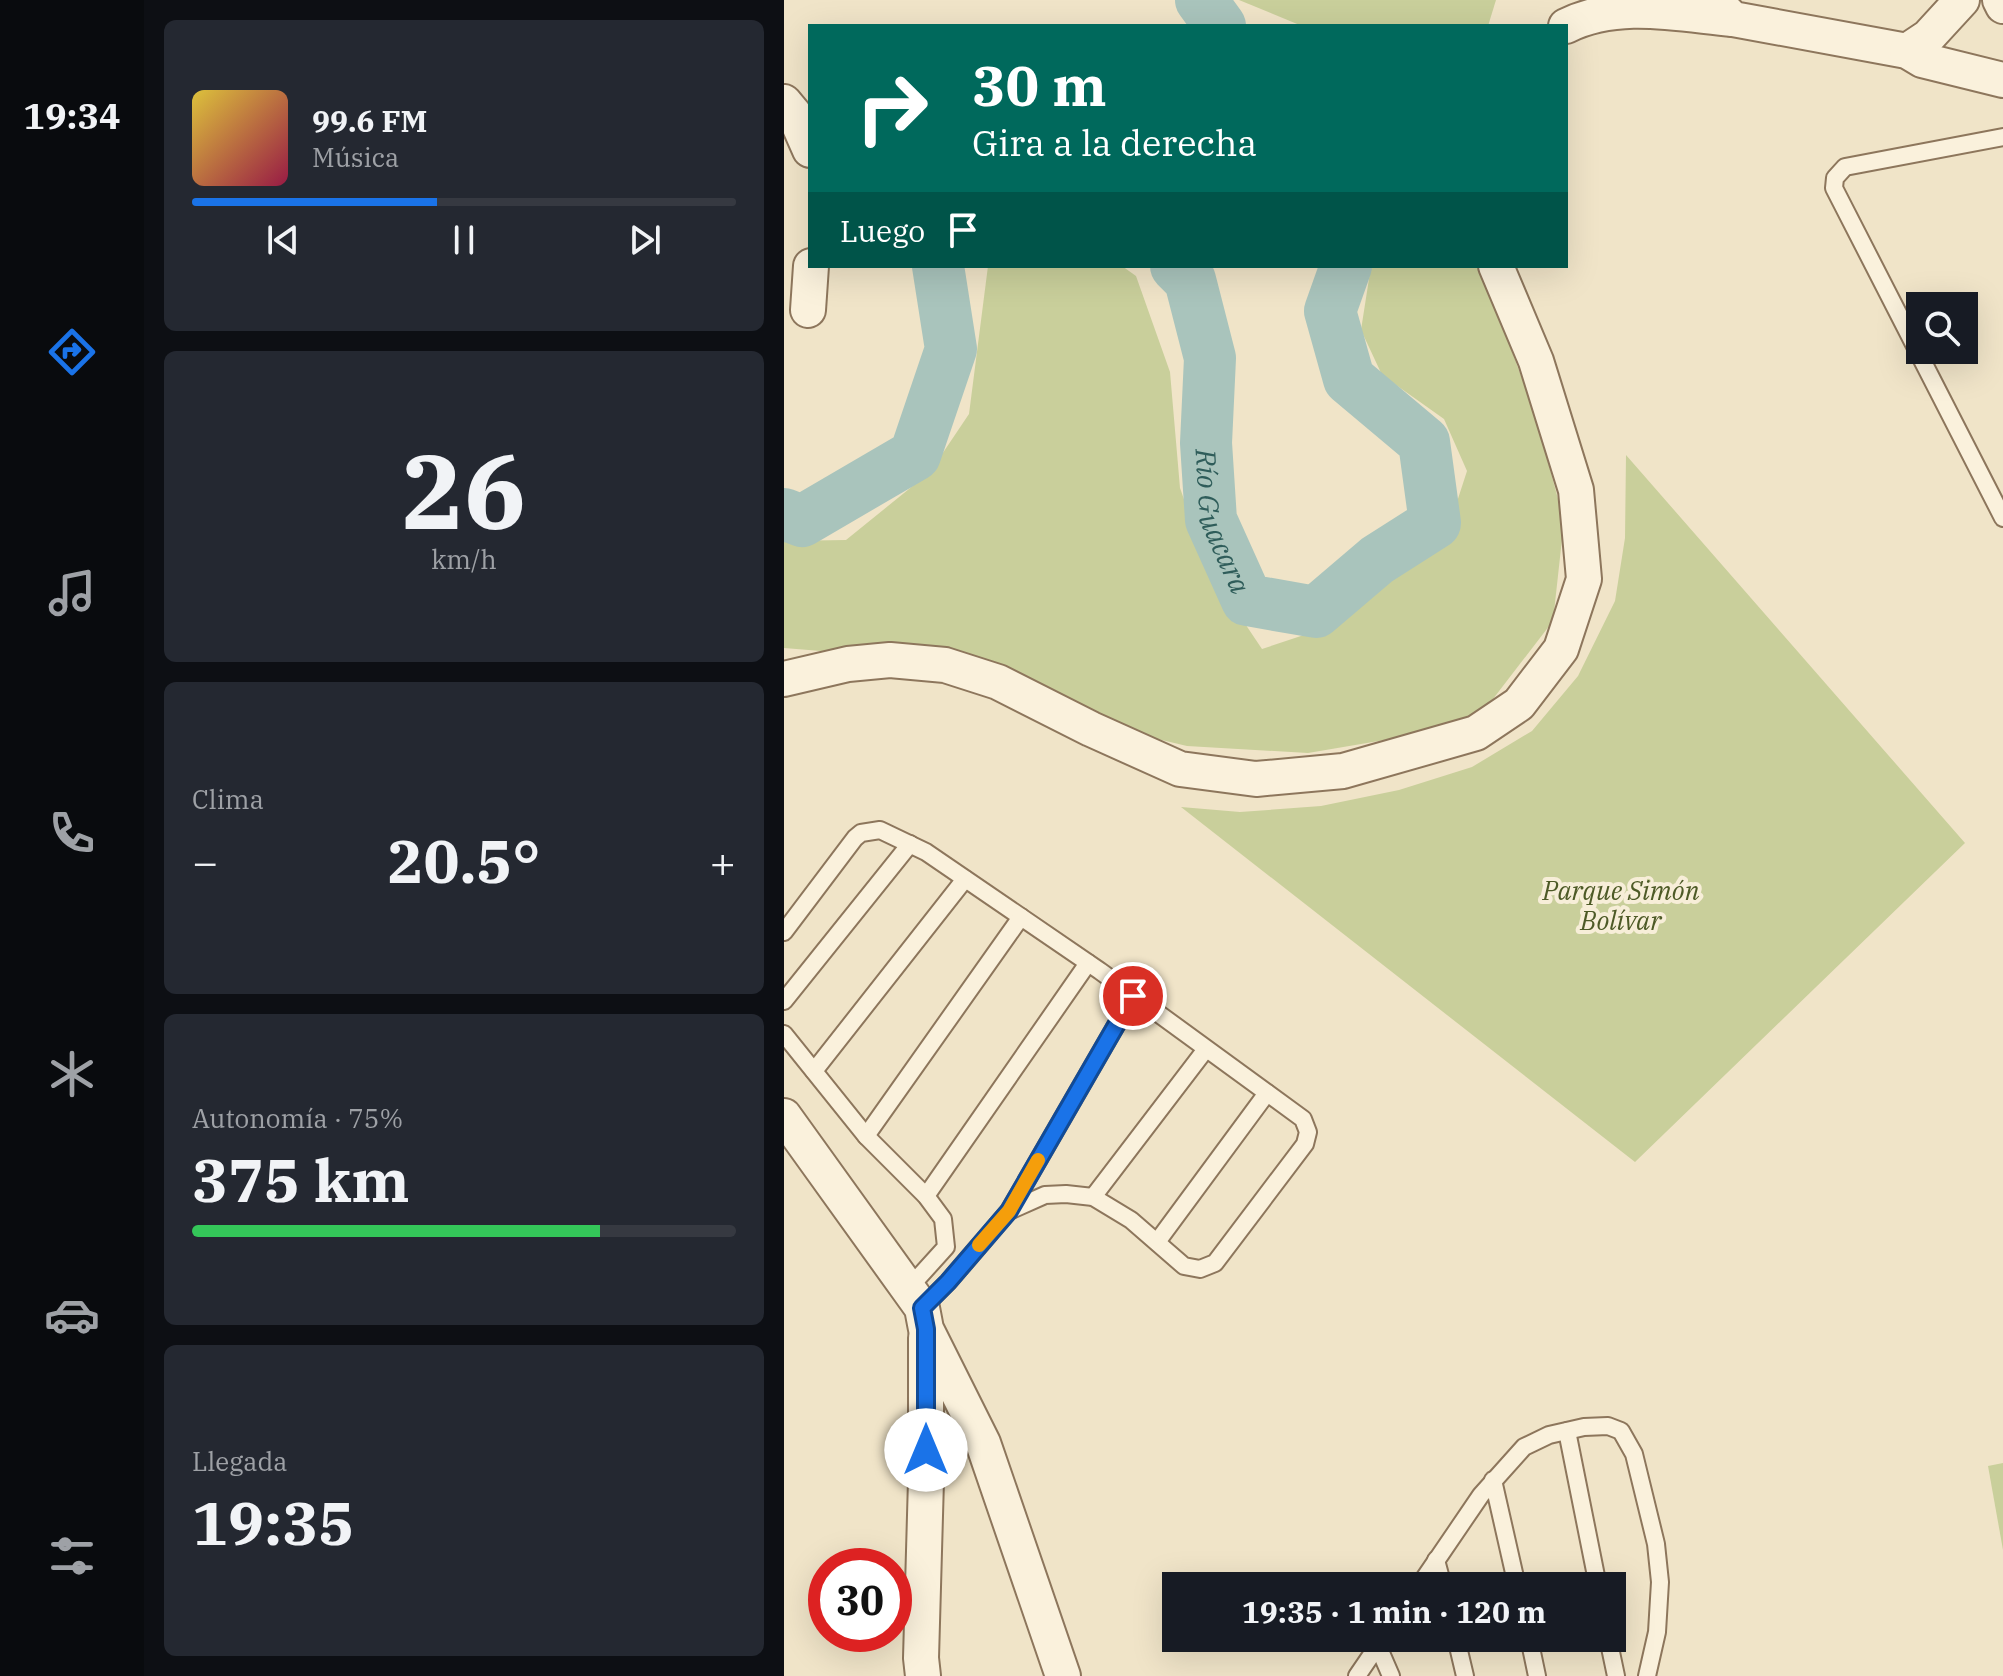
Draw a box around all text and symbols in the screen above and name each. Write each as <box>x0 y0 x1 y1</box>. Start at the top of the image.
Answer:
text: 30 m <box>972 49 1107 121</box>
icon: right <box>840 56 944 160</box>
text: 19:34 <box>23 92 121 139</box>
text: 99.6 FM <box>312 101 427 140</box>
text: Gira a la derecha <box>972 119 1257 166</box>
text: Música <box>312 140 399 174</box>
icon: arrive <box>941 208 985 252</box>
text: Luego <box>840 211 925 250</box>
icon: previous <box>261 218 305 262</box>
icon: pause <box>442 218 486 262</box>
icon: next <box>623 218 667 262</box>
map controls <box>1906 292 1978 364</box>
button: search <box>1906 292 1978 364</box>
icon: directions <box>44 324 100 380</box>
text: 26 <box>402 422 526 558</box>
water label: Río Guacara <box>1188 447 1260 599</box>
text: km/h <box>431 542 497 576</box>
icon: music <box>44 565 100 621</box>
text: Clima <box>192 782 264 816</box>
icon: phone <box>44 805 100 861</box>
text: 20.5° <box>387 821 541 900</box>
text: − <box>192 833 218 890</box>
text: + <box>710 833 736 890</box>
park label: Parque Simón Bolívar <box>1542 873 1700 937</box>
pin <box>1099 962 1167 1030</box>
icon: arrive <box>1111 974 1155 1018</box>
icon: climate <box>44 1046 100 1102</box>
text: Autonomía · 75% <box>192 1101 403 1135</box>
text: 375 km <box>192 1140 410 1219</box>
icon: car <box>44 1287 100 1343</box>
position arrow <box>884 1408 968 1492</box>
text: Llegada <box>192 1444 287 1478</box>
text: 19:35 <box>192 1483 354 1562</box>
icon: filters <box>44 1528 100 1584</box>
speed limit sign: 30 <box>808 1548 912 1652</box>
text: 19:35 · 1 min · 120 m <box>1242 1592 1546 1631</box>

